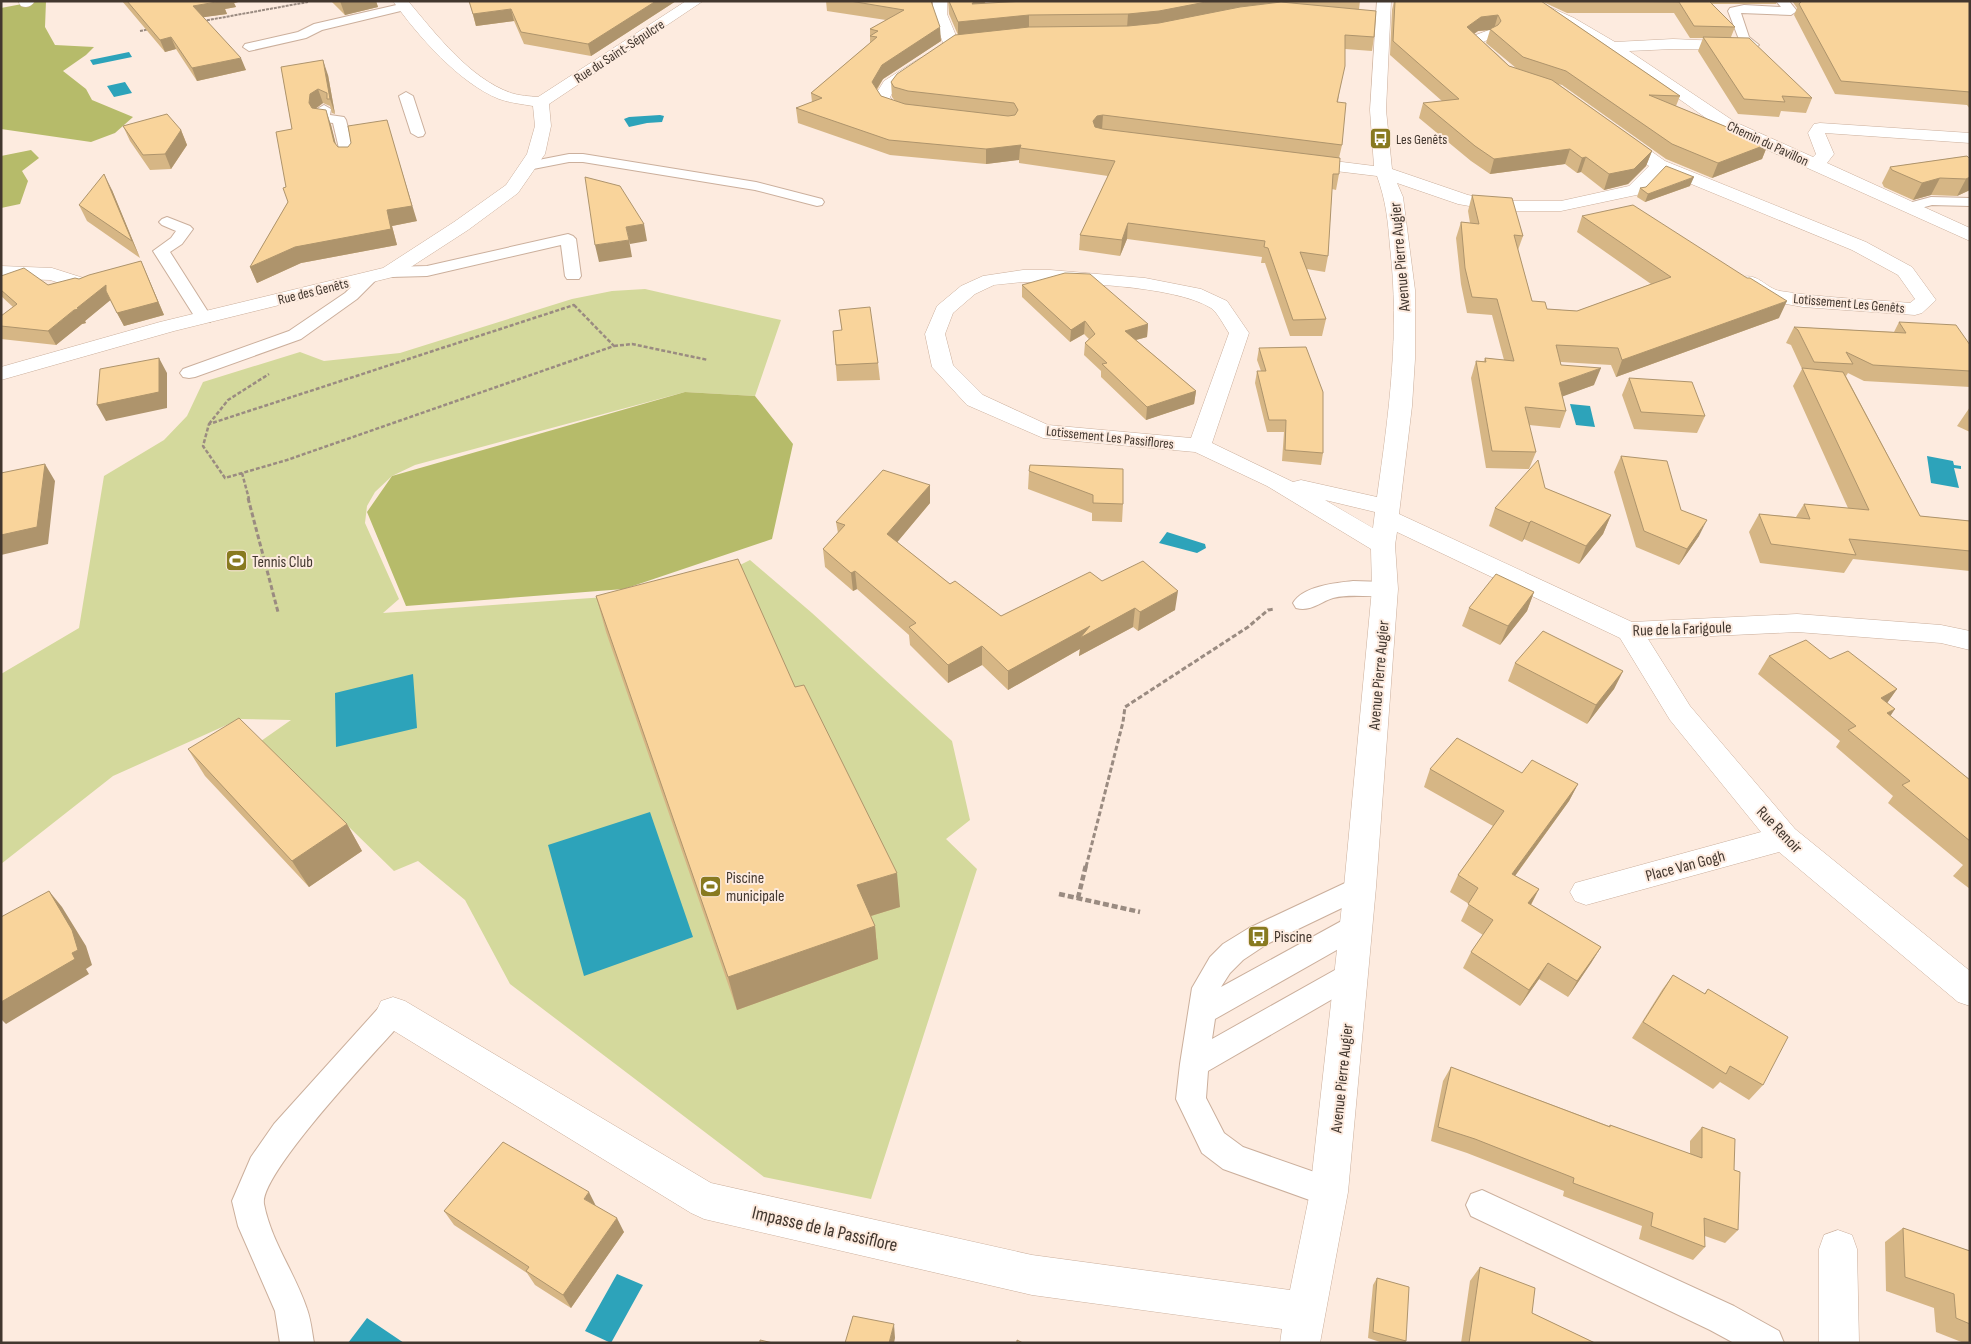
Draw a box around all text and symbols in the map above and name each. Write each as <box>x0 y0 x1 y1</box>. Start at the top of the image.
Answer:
street label: Rue du Saint-Sépulcre <box>571 16 668 87</box>
street label: Chemin du Pavillon <box>1724 117 1811 170</box>
bus stop icon: Les Genêts <box>1368 127 1392 151</box>
place label: Les Genêts <box>1396 131 1447 148</box>
street label: Avenue Pierre Augier <box>1386 201 1415 313</box>
street label: Rue des Genêts <box>276 274 350 308</box>
street label: Lotissement Les Genêts <box>1793 290 1905 317</box>
street label: Lotissement Les Passiflores <box>1045 422 1175 453</box>
sports icon: Tennis Club <box>224 549 248 573</box>
place label: Tennis Club <box>252 553 313 572</box>
street label: Rue de la Farigoule <box>1632 618 1732 641</box>
street label: Avenue Pierre Augier <box>1365 619 1394 732</box>
street label: Rue Renoir <box>1752 803 1806 858</box>
street label: Place Van Gogh <box>1644 847 1727 886</box>
place label: Piscine municipale <box>726 869 784 906</box>
sports icon: Piscine municipale <box>698 874 722 898</box>
bus stop icon: Piscine <box>1246 924 1270 948</box>
place label: Piscine <box>1274 928 1312 947</box>
street label: Avenue Pierre Augier <box>1327 1022 1358 1135</box>
street label: Impasse de la Passiflore <box>750 1202 900 1257</box>

